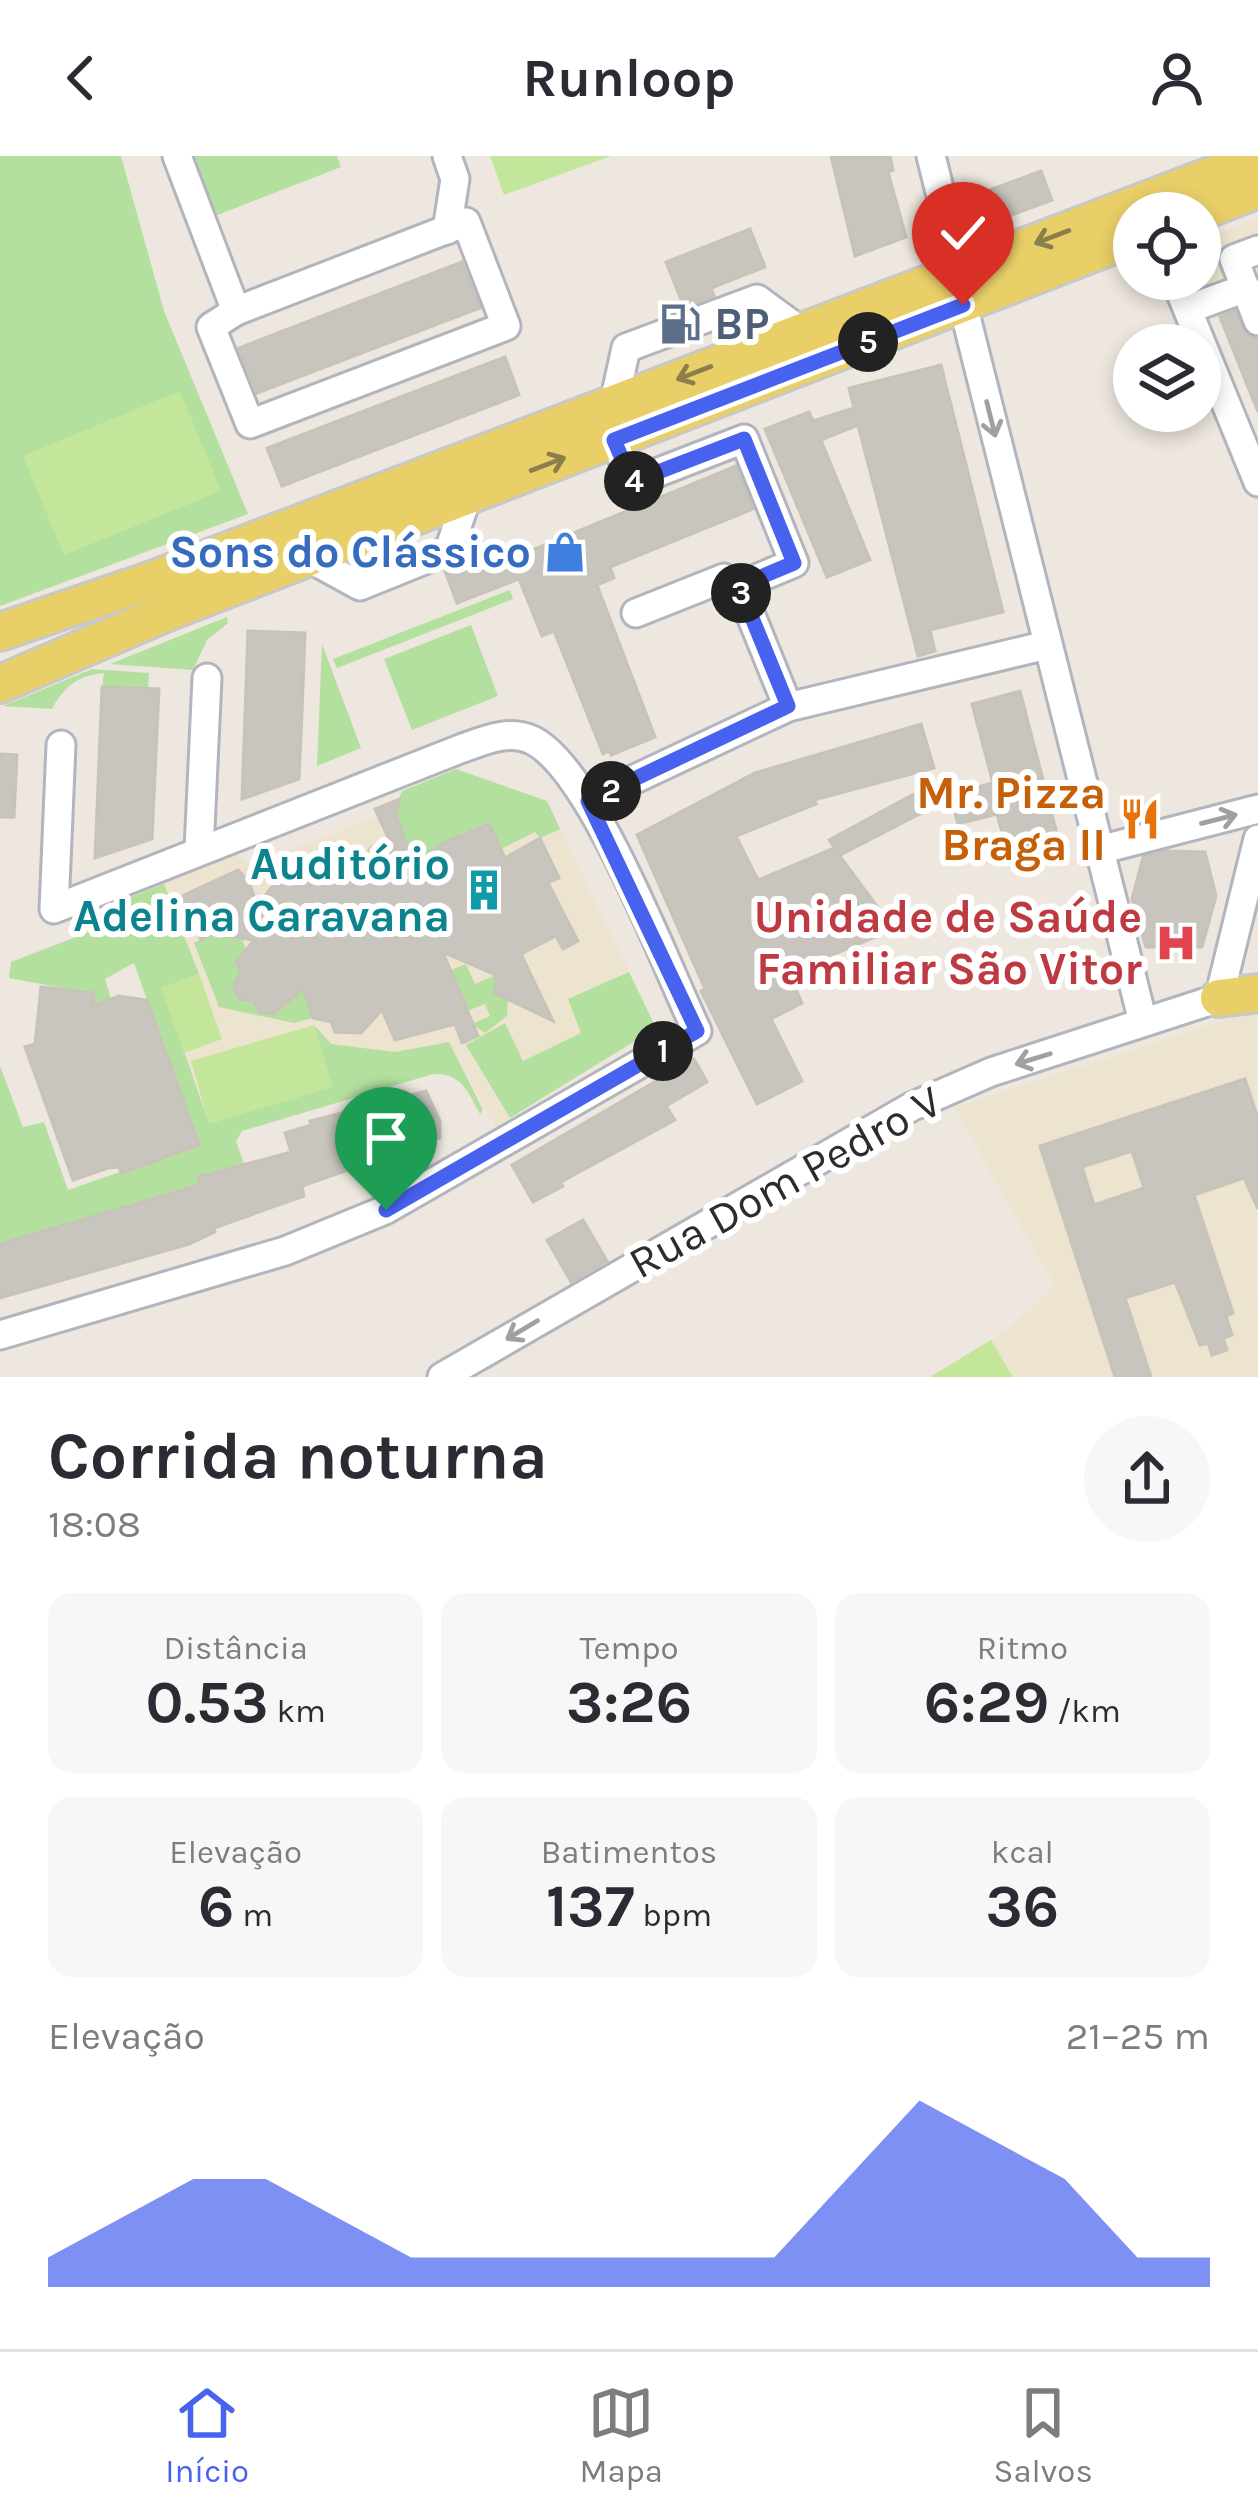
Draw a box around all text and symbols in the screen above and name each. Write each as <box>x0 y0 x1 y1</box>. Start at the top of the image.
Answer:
icon: back <box>48 45 114 111</box>
icon: person <box>1144 45 1210 111</box>
text: Runloop <box>523 46 735 110</box>
pin <box>912 182 1014 305</box>
map controls <box>1113 192 1221 432</box>
button: locate <box>1113 192 1221 300</box>
icon: check <box>930 200 996 266</box>
one-way arrow <box>1034 227 1071 249</box>
place label: BP <box>714 298 769 350</box>
fuel station icon: BP <box>657 301 703 347</box>
pin: 5 <box>838 312 898 372</box>
text: 5 <box>858 323 878 361</box>
button: layers <box>1113 324 1221 432</box>
one-way arrow <box>676 364 713 386</box>
one-way arrow <box>981 399 1003 437</box>
pin: 4 <box>604 451 664 511</box>
one-way arrow <box>529 452 566 474</box>
text: 4 <box>624 462 644 500</box>
place label: Sons do Clássico <box>169 526 531 578</box>
shop icon: Sons do Clássico <box>542 529 588 575</box>
pin: 3 <box>711 563 771 623</box>
text: 3 <box>731 574 751 612</box>
pin: 2 <box>581 761 641 821</box>
place label: Mr. Pizza Braga II <box>916 767 1106 872</box>
text: 2 <box>601 772 621 810</box>
restaurant icon: Mr. Pizza Braga II <box>1117 796 1163 842</box>
one-way arrow <box>1200 807 1238 829</box>
place label: Auditório Adelina Caravana <box>73 838 450 942</box>
building icon: Auditório Adelina Caravana <box>461 867 507 913</box>
place label: Unidade de Saúde Familiar São Vitor <box>754 891 1142 995</box>
hospital icon: Unidade de Saúde Familiar São Vitor <box>1153 920 1199 966</box>
pin: 1 <box>633 1021 693 1081</box>
text: 1 <box>657 1032 669 1070</box>
one-way arrow <box>1015 1049 1053 1071</box>
street label: Rua Dom Pedro V <box>620 1075 950 1289</box>
pin <box>335 1087 437 1210</box>
icon: arrive <box>353 1105 419 1171</box>
one-way arrow <box>505 1318 540 1342</box>
button: share <box>1084 1416 1210 1542</box>
text: Corrida noturna <box>48 1417 548 1495</box>
text: 18:08 <box>48 1501 141 1547</box>
text: Distância <box>163 1629 308 1667</box>
text: Tempo <box>579 1629 679 1667</box>
text: Ritmo <box>977 1629 1068 1667</box>
text: 0.53 <box>145 1667 269 1737</box>
text: 3:26 <box>566 1667 692 1737</box>
text: 6:29 <box>924 1667 1049 1737</box>
text: km <box>269 1692 326 1730</box>
text: /km <box>1049 1692 1121 1730</box>
text: Elevação <box>169 1833 302 1871</box>
text: Batimentos <box>541 1833 717 1871</box>
text: kcal <box>991 1833 1054 1871</box>
text: 6 <box>198 1871 235 1941</box>
text: 137 <box>546 1871 634 1941</box>
text: 36 <box>985 1871 1059 1941</box>
text: m <box>235 1896 273 1934</box>
text: bpm <box>634 1896 712 1934</box>
text: Elevação <box>48 2013 205 2059</box>
text: 21–25 m <box>1066 2013 1210 2059</box>
tab: Início <box>165 2380 249 2490</box>
tab: Mapa <box>579 2380 663 2490</box>
tab: Salvos <box>993 2380 1093 2490</box>

